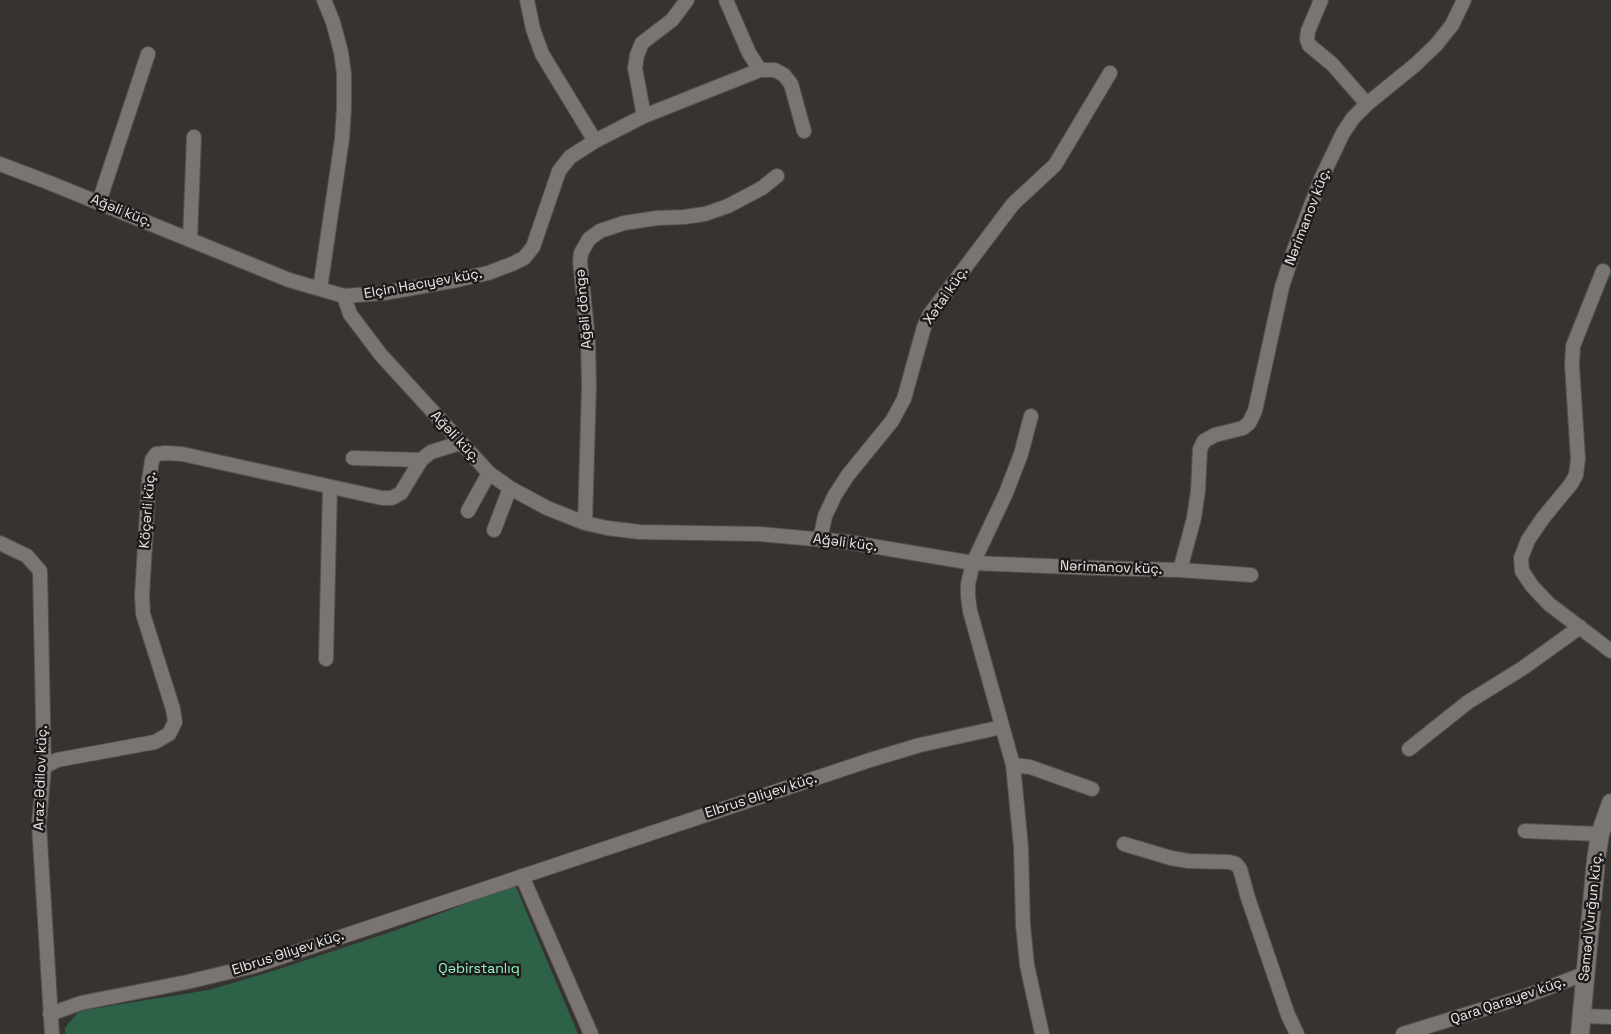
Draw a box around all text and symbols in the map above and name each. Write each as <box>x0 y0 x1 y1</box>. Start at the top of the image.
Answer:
street label: Nərimanov küç. <box>1282 166 1334 268</box>
street label: Ağəli küç. <box>88 191 154 231</box>
street label: Xətai küç. <box>920 264 972 328</box>
street label: Elçin Hacıyev küç. <box>363 265 483 303</box>
street label: Ağəli döngə <box>572 268 596 350</box>
street label: Ağəli küç. <box>427 408 483 466</box>
street label: Köçərli küç. <box>136 471 160 549</box>
street label: Ağəli küç. <box>812 531 878 555</box>
street label: Nərimanov küç. <box>1060 558 1162 578</box>
street label: Araz Ədilov küç. <box>31 725 51 831</box>
street label: Elbrus Əliyev küç. <box>703 770 819 822</box>
street label: Səməd Vurğun küç. <box>1576 852 1606 982</box>
street label: Elbrus Əliyev küç. <box>230 927 346 979</box>
park label: Qəbirstanlıq <box>438 961 520 977</box>
street label: Qara Qarayev küç. <box>1449 974 1567 1028</box>

